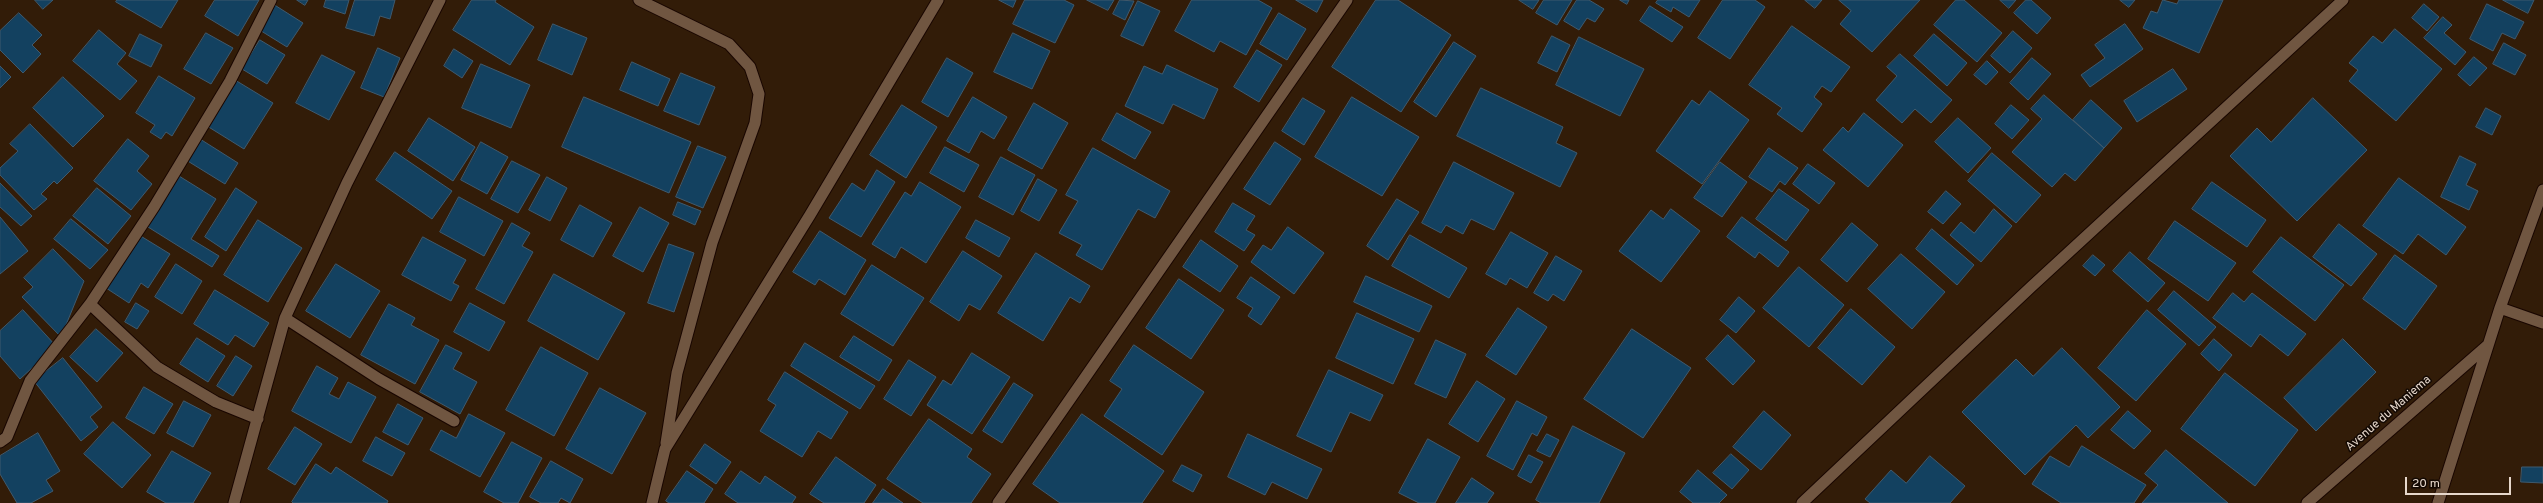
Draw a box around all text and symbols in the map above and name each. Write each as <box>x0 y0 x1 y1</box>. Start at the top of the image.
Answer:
street label: Avenue du Maniema <box>2344 373 2434 455</box>
scale bar <box>2407 469 2513 495</box>
text: 20 m <box>2412 476 2440 492</box>

